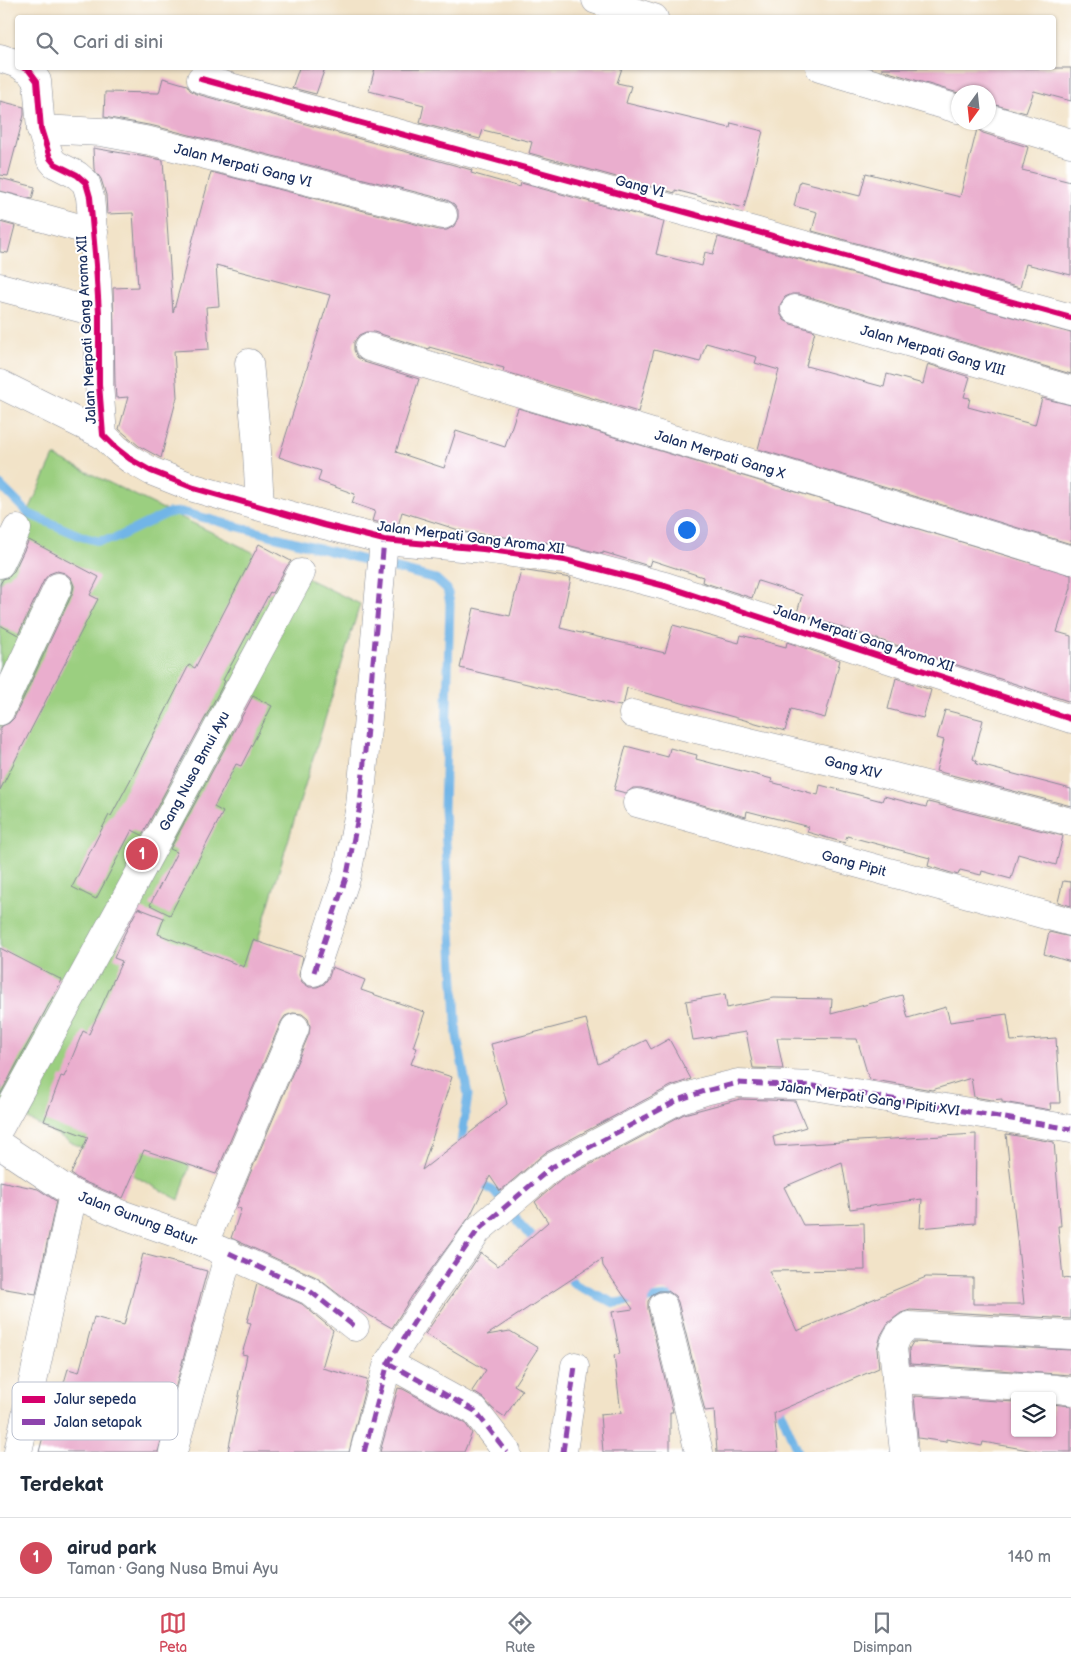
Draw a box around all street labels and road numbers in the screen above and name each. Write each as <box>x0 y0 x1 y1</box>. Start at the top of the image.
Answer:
street label: Jalan Merpati Gang VI <box>172 140 313 191</box>
street label: Gang VI <box>613 172 667 201</box>
street label: Jalan Merpati Gang Aroma XII <box>73 235 100 425</box>
street label: Jalan Merpati Gang VIII <box>858 322 1007 379</box>
street label: Jalan Merpati Gang X <box>652 427 787 482</box>
street label: Jalan Merpati Gang Aroma XII <box>376 518 566 557</box>
street label: Jalan Merpati Gang Aroma XII <box>771 601 956 676</box>
street label: Gang Nusa Bmui Ayu <box>156 708 233 834</box>
street label: Gang XIV <box>823 752 884 783</box>
street label: Gang Pipit <box>820 847 889 880</box>
street label: Jalan Merpati Gang Pipiti XVI <box>777 1077 961 1120</box>
street label: Jalan Gunung Batur <box>76 1188 200 1249</box>

